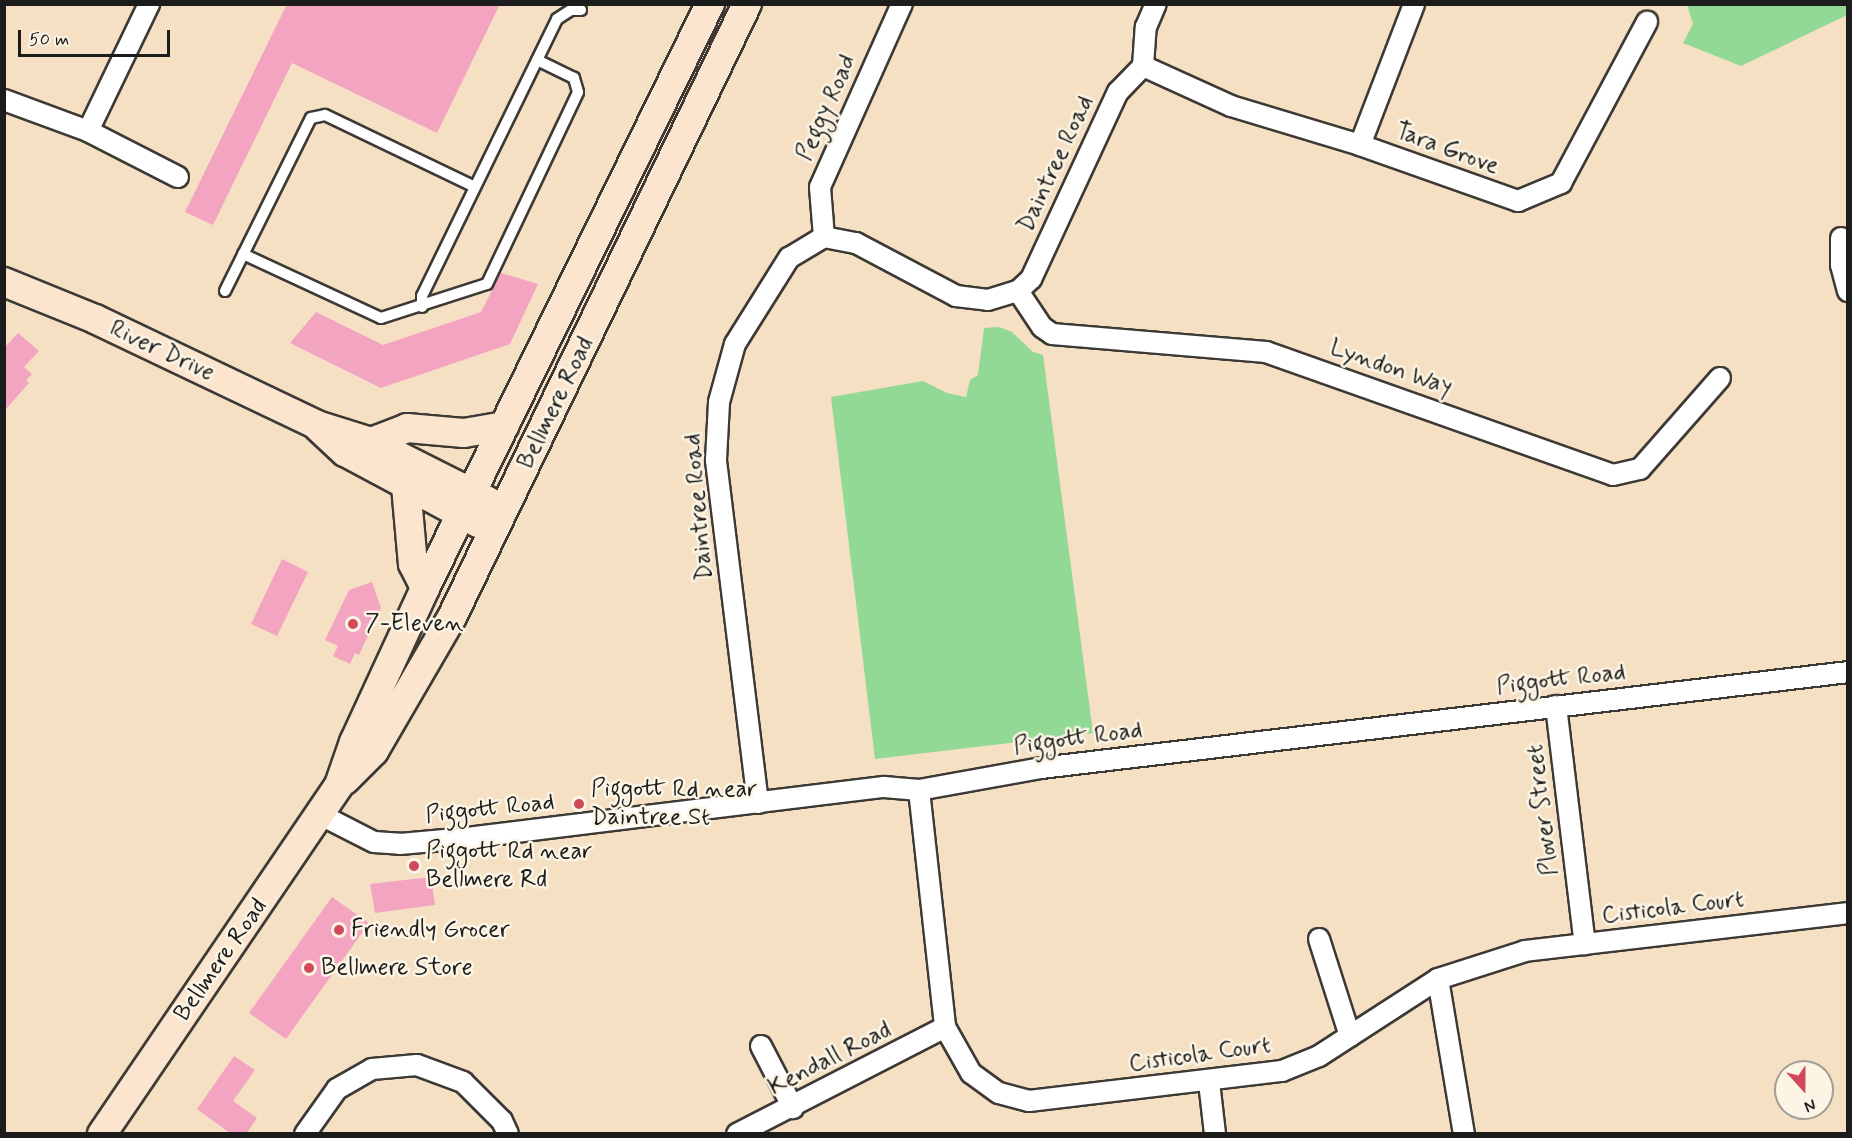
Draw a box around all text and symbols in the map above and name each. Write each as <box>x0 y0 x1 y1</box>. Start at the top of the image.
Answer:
scale bar <box>21 18 172 56</box>
text: 50 m <box>29 28 69 52</box>
street label: Peggy Road <box>791 50 863 166</box>
street label: Daintree Road <box>1012 92 1100 236</box>
street label: Tara Grove <box>1391 117 1503 181</box>
street label: River Drive <box>105 314 219 388</box>
street label: Bellmere Road <box>512 333 600 473</box>
street label: Lyndon Way <box>1324 333 1458 403</box>
street label: Daintree Road <box>678 433 720 581</box>
place label: 7-Eleven <box>365 610 464 638</box>
marker: 7-Eleven <box>346 617 360 631</box>
street label: Piggott Road <box>1495 658 1627 702</box>
street label: Piggott Road <box>1012 716 1144 762</box>
street label: Plover Street <box>1520 741 1566 879</box>
place label: Piggott Rd near Daintree St <box>591 776 751 832</box>
street label: Piggott Road <box>424 788 556 830</box>
marker: Piggott Rd near Daintree St <box>572 797 586 811</box>
place label: Piggott Rd near Bellmere Rd <box>426 838 586 894</box>
marker: Piggott Rd near Bellmere Rd <box>407 859 421 873</box>
street label: Cisticola Court <box>1598 885 1748 931</box>
street label: Bellmere Road <box>169 894 273 1026</box>
place label: Friendly Grocer <box>351 916 510 944</box>
marker: Friendly Grocer <box>332 923 346 937</box>
place label: Bellmere Store <box>321 954 469 982</box>
marker: Bellmere Store <box>302 961 316 975</box>
street label: Kendall Road <box>764 1016 896 1102</box>
street label: Cisticola Court <box>1125 1030 1275 1080</box>
north arrow <box>1774 1060 1834 1120</box>
text: N <box>1801 1094 1819 1117</box>

